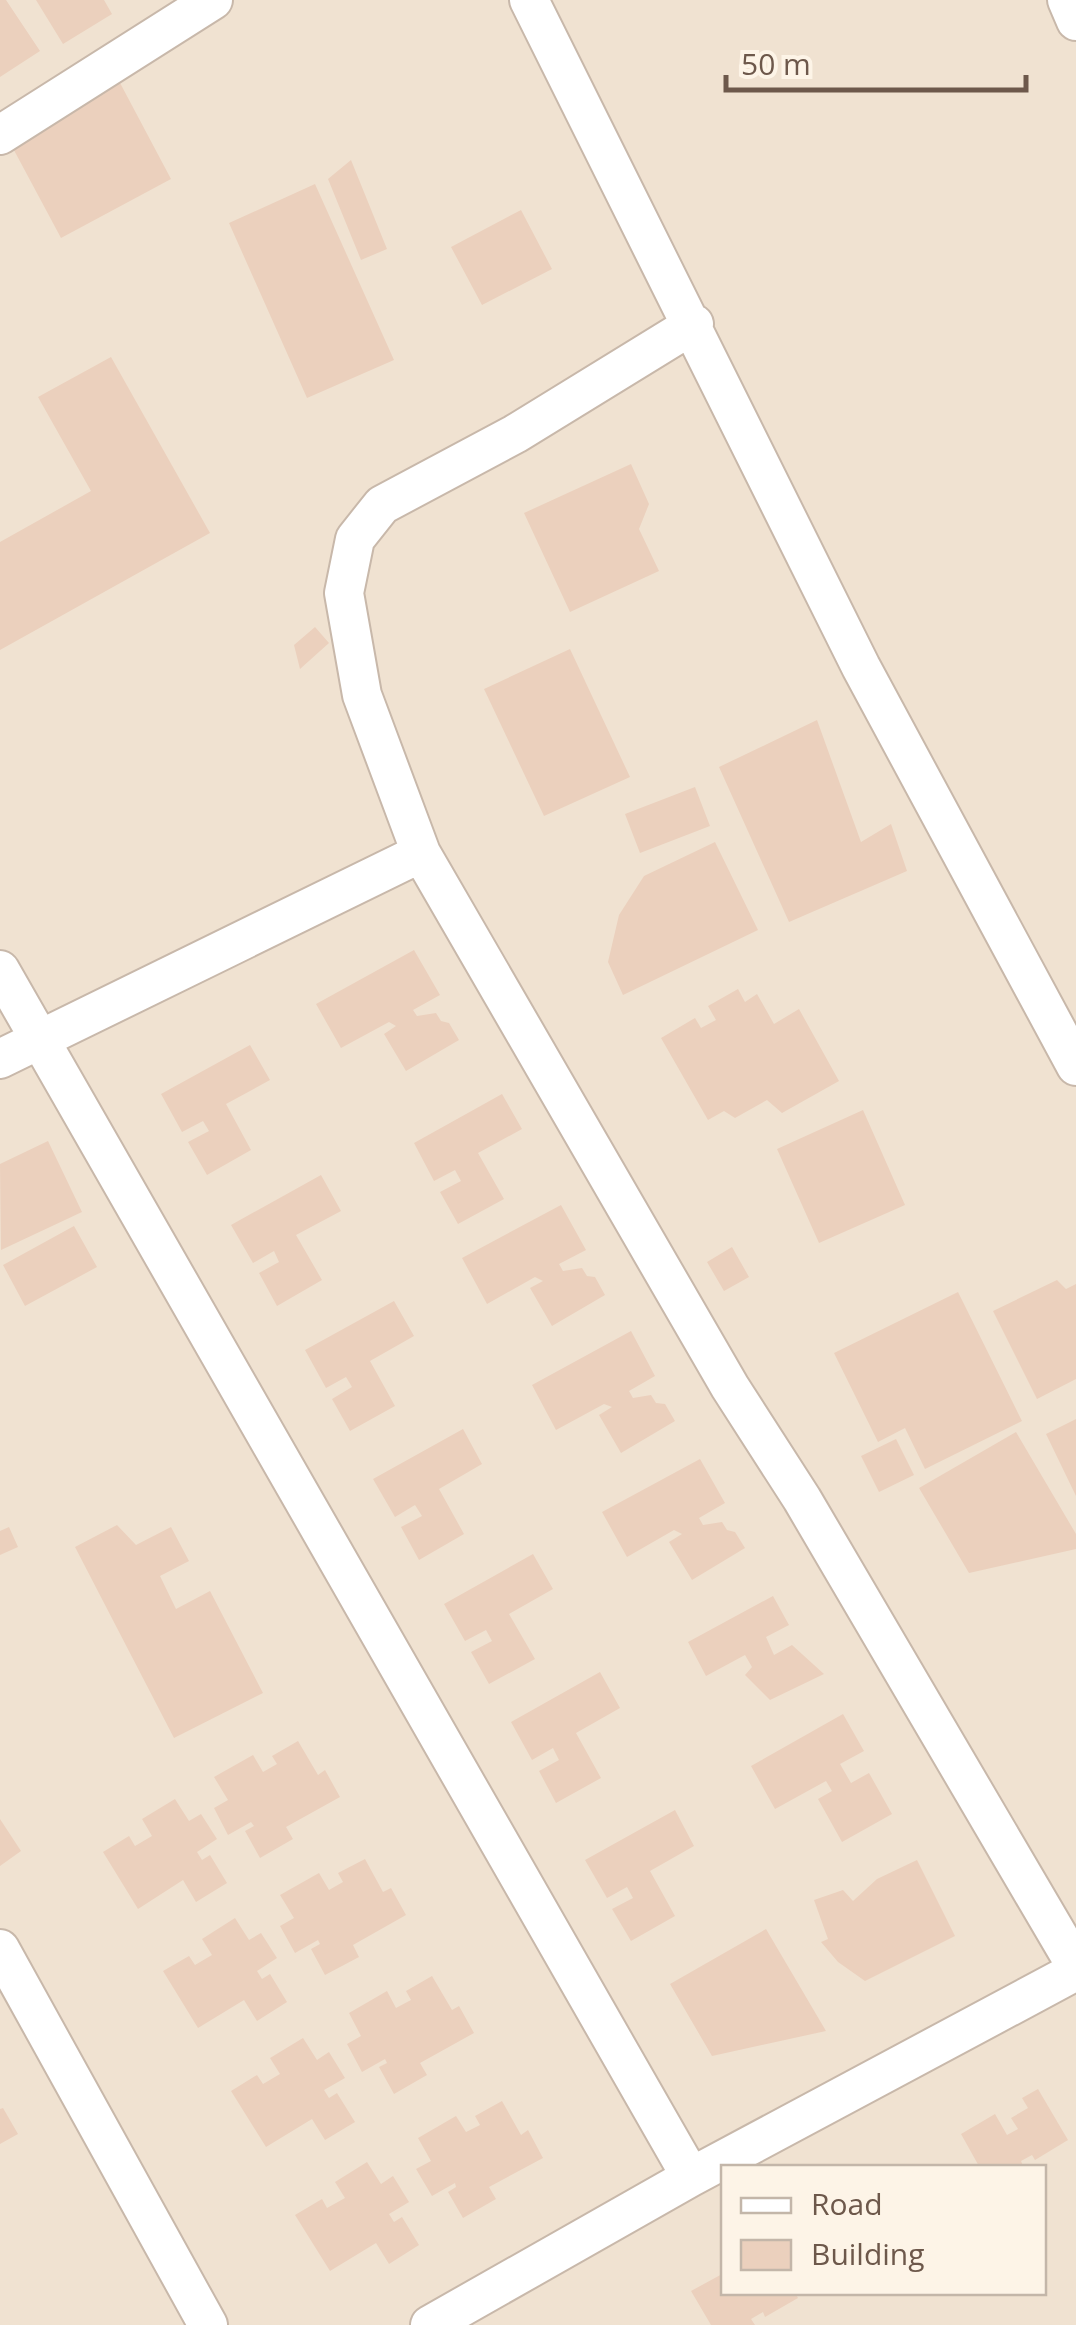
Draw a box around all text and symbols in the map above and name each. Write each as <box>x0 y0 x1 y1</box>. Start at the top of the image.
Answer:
scale bar <box>726 30 1026 92</box>
text: 50 m <box>741 43 811 84</box>
legend <box>721 2165 1046 2295</box>
text: Road <box>811 2183 883 2224</box>
text: Building <box>811 2233 925 2274</box>

